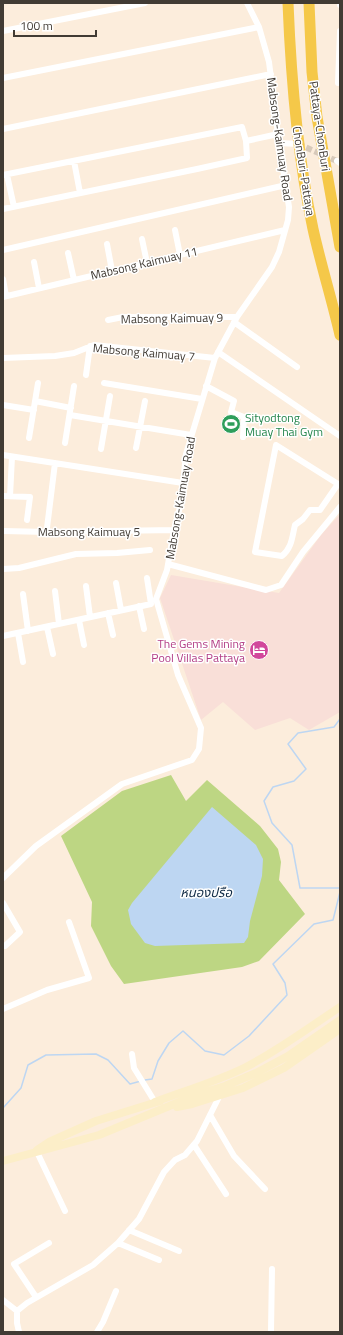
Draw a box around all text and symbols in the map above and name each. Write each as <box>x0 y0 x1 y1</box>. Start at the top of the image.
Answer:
scale bar <box>14 12 96 38</box>
text: 100 m <box>20 16 53 35</box>
street label: Mabsong-Kaimuay Road <box>262 76 298 202</box>
street label: Pattaya-ChonBuri <box>304 80 336 172</box>
street label: ChonBuri-Pattaya <box>288 125 320 217</box>
street label: Mabsong Kaimuay 11 <box>89 241 199 285</box>
street label: Mabsong Kaimuay 9 <box>121 308 224 328</box>
street label: Mabsong Kaimuay 7 <box>92 338 196 366</box>
place label: Sityodtong Muay Thai Gym <box>245 408 323 441</box>
sports icon: Sityodtong Muay Thai Gym <box>220 413 242 435</box>
street label: Mabsong-Kaimuay Road <box>160 435 200 561</box>
street label: Mabsong Kaimuay 5 <box>38 522 141 541</box>
place label: The Gems Mining Pool Villas Pattaya <box>151 634 245 667</box>
hotel icon: The Gems Mining Pool Villas Pattaya <box>248 639 270 661</box>
water label: หนองปรือ <box>180 882 232 902</box>

